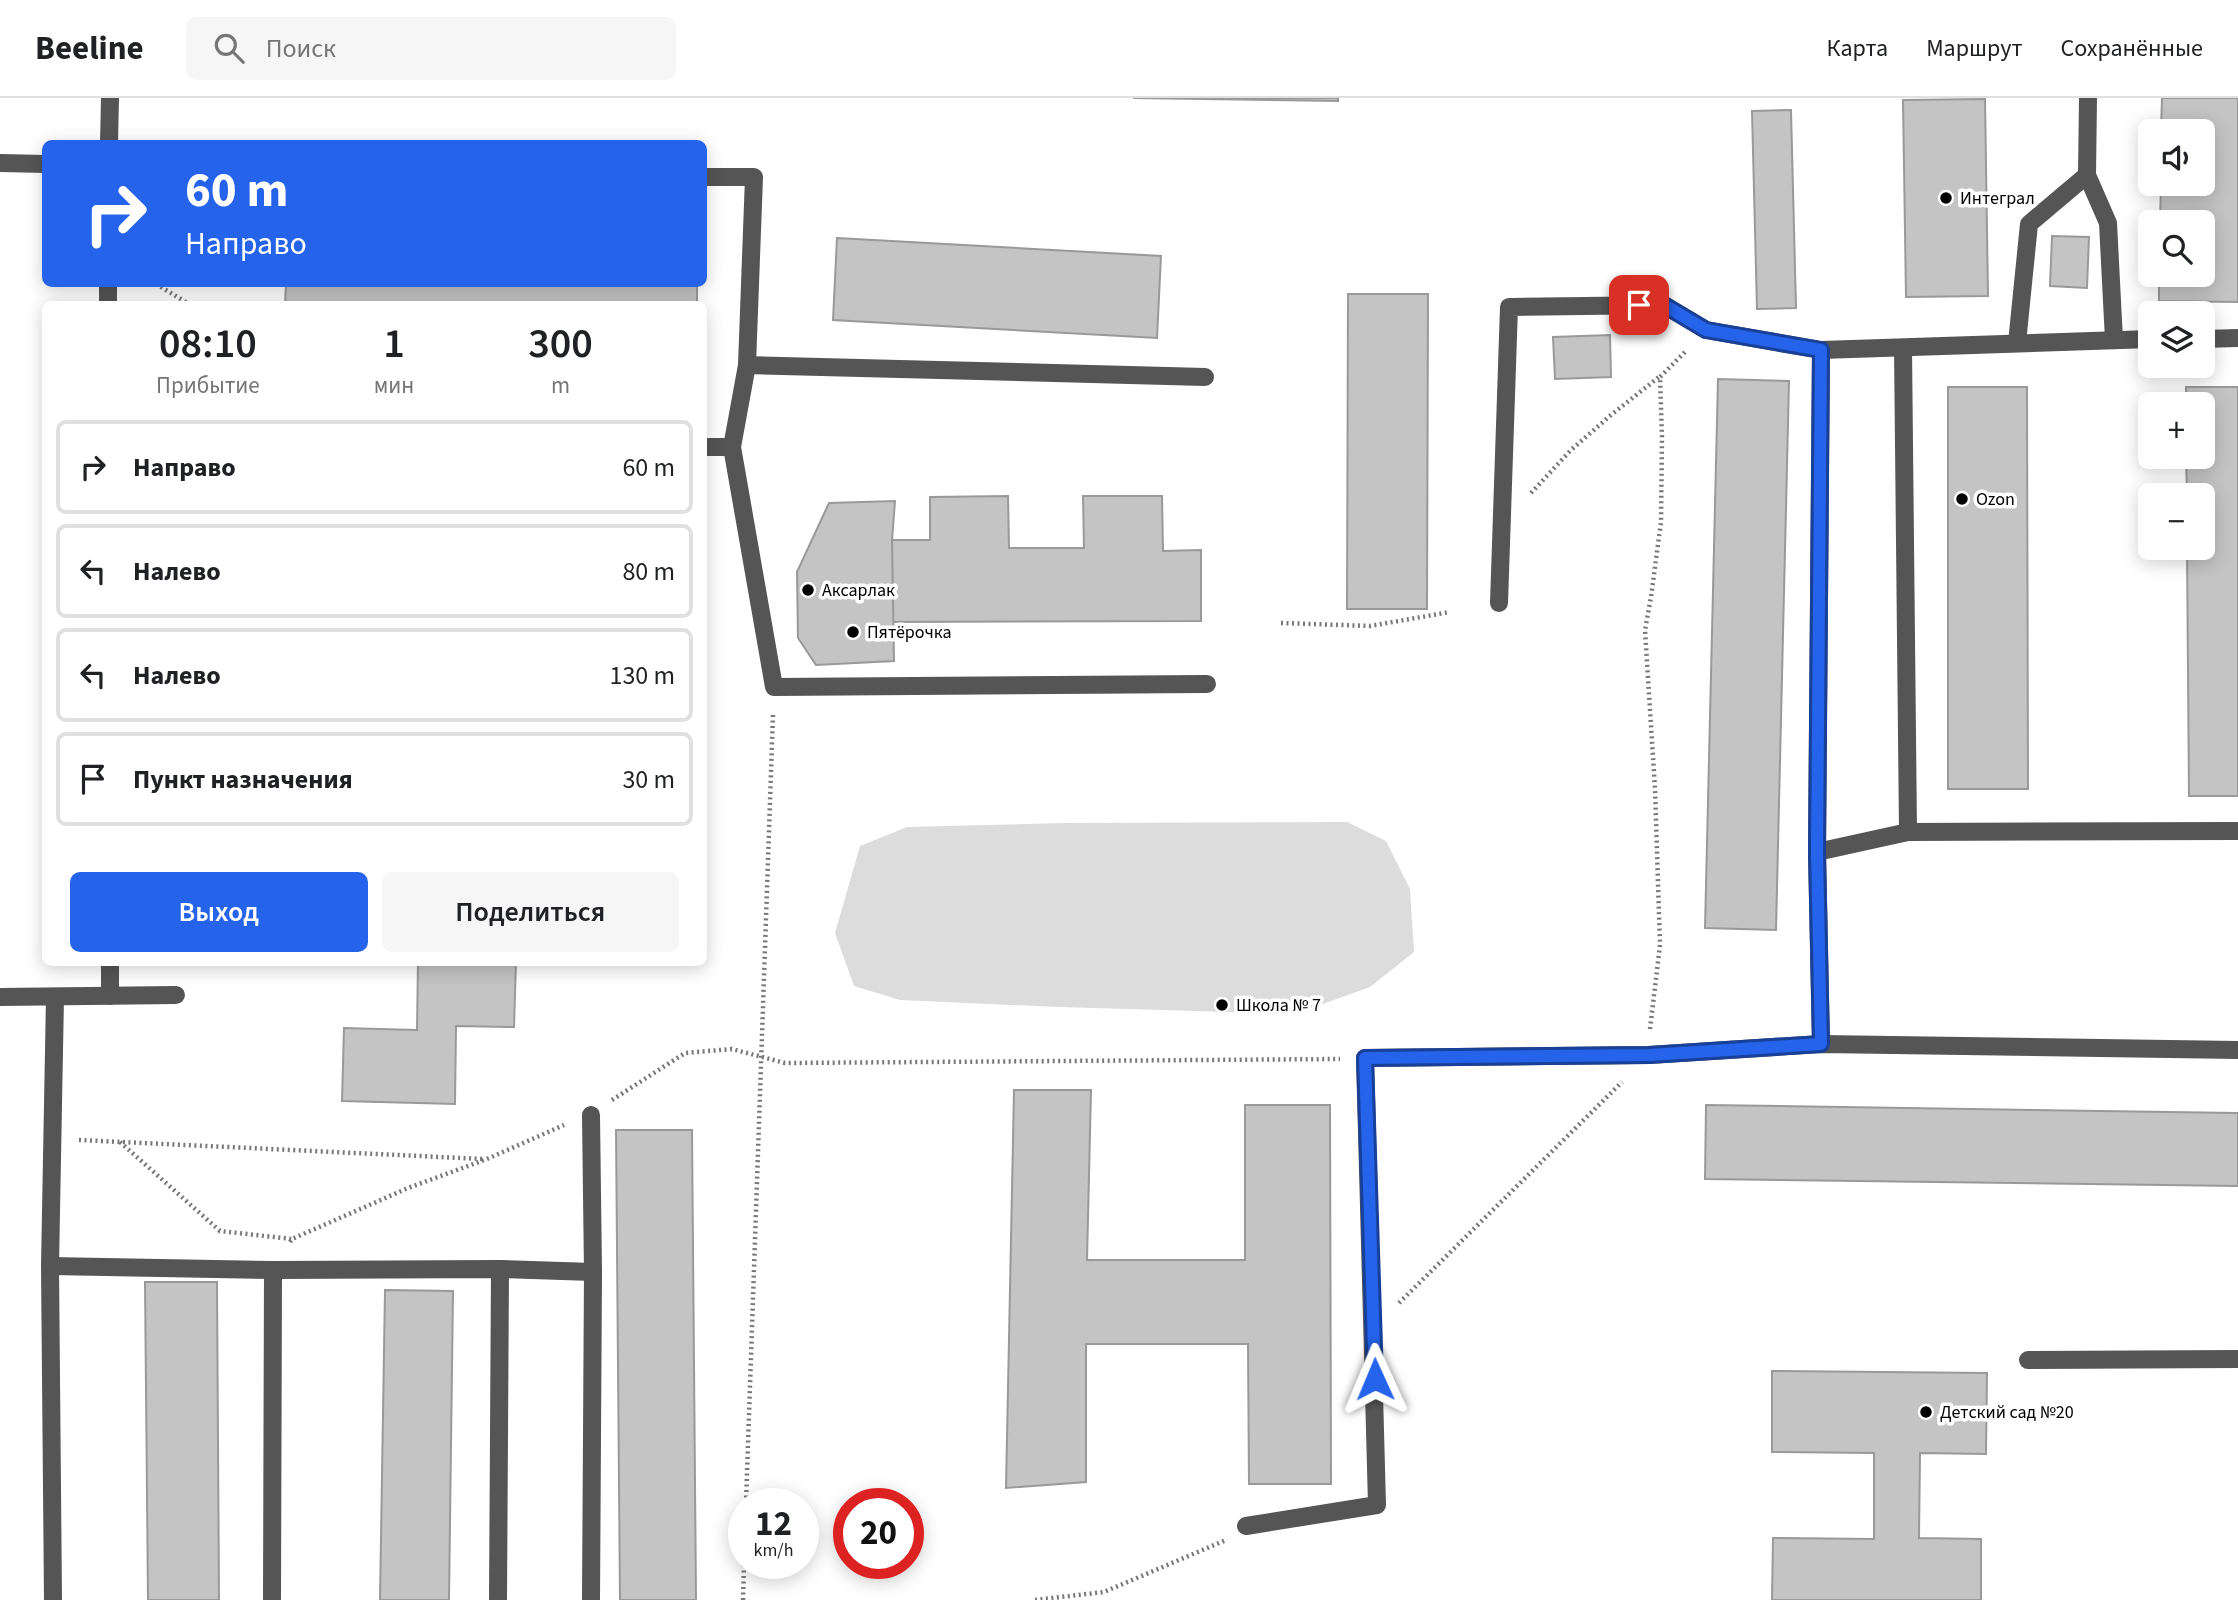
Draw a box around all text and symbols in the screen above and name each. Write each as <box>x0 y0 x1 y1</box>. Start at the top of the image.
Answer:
search box <box>186 17 676 80</box>
text: Beeline <box>35 25 144 72</box>
icon: search <box>210 29 248 67</box>
text: Поиск <box>266 30 336 67</box>
text: Карта <box>1827 31 1888 66</box>
text: Маршрут <box>1926 31 2022 66</box>
text: Сохранённые <box>2060 31 2203 66</box>
map controls <box>2138 119 2215 560</box>
button: sound <box>2138 119 2215 196</box>
text: 60 m <box>185 156 289 226</box>
icon: right <box>70 168 161 259</box>
place label: Интеграл <box>1960 186 2035 211</box>
marker: Интеграл <box>1938 190 1954 206</box>
button: search <box>2138 210 2215 287</box>
text: Направо <box>185 221 307 267</box>
pin <box>1609 275 1669 335</box>
icon: arrive <box>1620 286 1658 324</box>
button: layers <box>2138 301 2215 378</box>
text: 08:10 <box>159 314 257 374</box>
text: 1 <box>383 314 405 374</box>
text: 300 <box>528 314 593 374</box>
text: Прибытие <box>156 369 260 402</box>
text: мин <box>374 369 414 402</box>
text: m <box>551 369 570 402</box>
button: + <box>2138 392 2215 469</box>
icon: right <box>74 448 112 486</box>
text: Направо <box>133 449 236 486</box>
text: 60 m <box>622 449 675 486</box>
button: − <box>2138 483 2215 560</box>
place label: Ozon <box>1976 487 2015 512</box>
marker: Ozon <box>1954 491 1970 507</box>
icon: left <box>74 552 112 590</box>
text: Налево <box>133 553 221 590</box>
text: 80 m <box>622 553 675 590</box>
place label: Аксарлак <box>822 578 895 603</box>
marker: Аксарлак <box>800 582 816 598</box>
place label: Пятёрочка <box>867 620 952 645</box>
marker: Пятёрочка <box>845 624 861 640</box>
icon: left <box>74 656 112 694</box>
text: Налево <box>133 657 221 694</box>
text: 130 m <box>609 657 675 694</box>
icon: arrive <box>74 760 112 798</box>
text: Пункт назначения <box>133 761 353 798</box>
text: 30 m <box>622 761 675 798</box>
button: Выход <box>70 872 368 952</box>
button: Поделиться <box>382 872 679 952</box>
place label: Школа № 7 <box>1236 993 1321 1018</box>
marker: Школа № 7 <box>1214 997 1230 1013</box>
position arrow <box>1338 1342 1412 1416</box>
place label: Детский сад №20 <box>1940 1400 2074 1425</box>
marker: Детский сад №20 <box>1918 1404 1934 1420</box>
speed limit sign: 20 <box>833 1488 924 1579</box>
text: 12 <box>755 1499 792 1549</box>
text: km/h <box>754 1538 793 1563</box>

